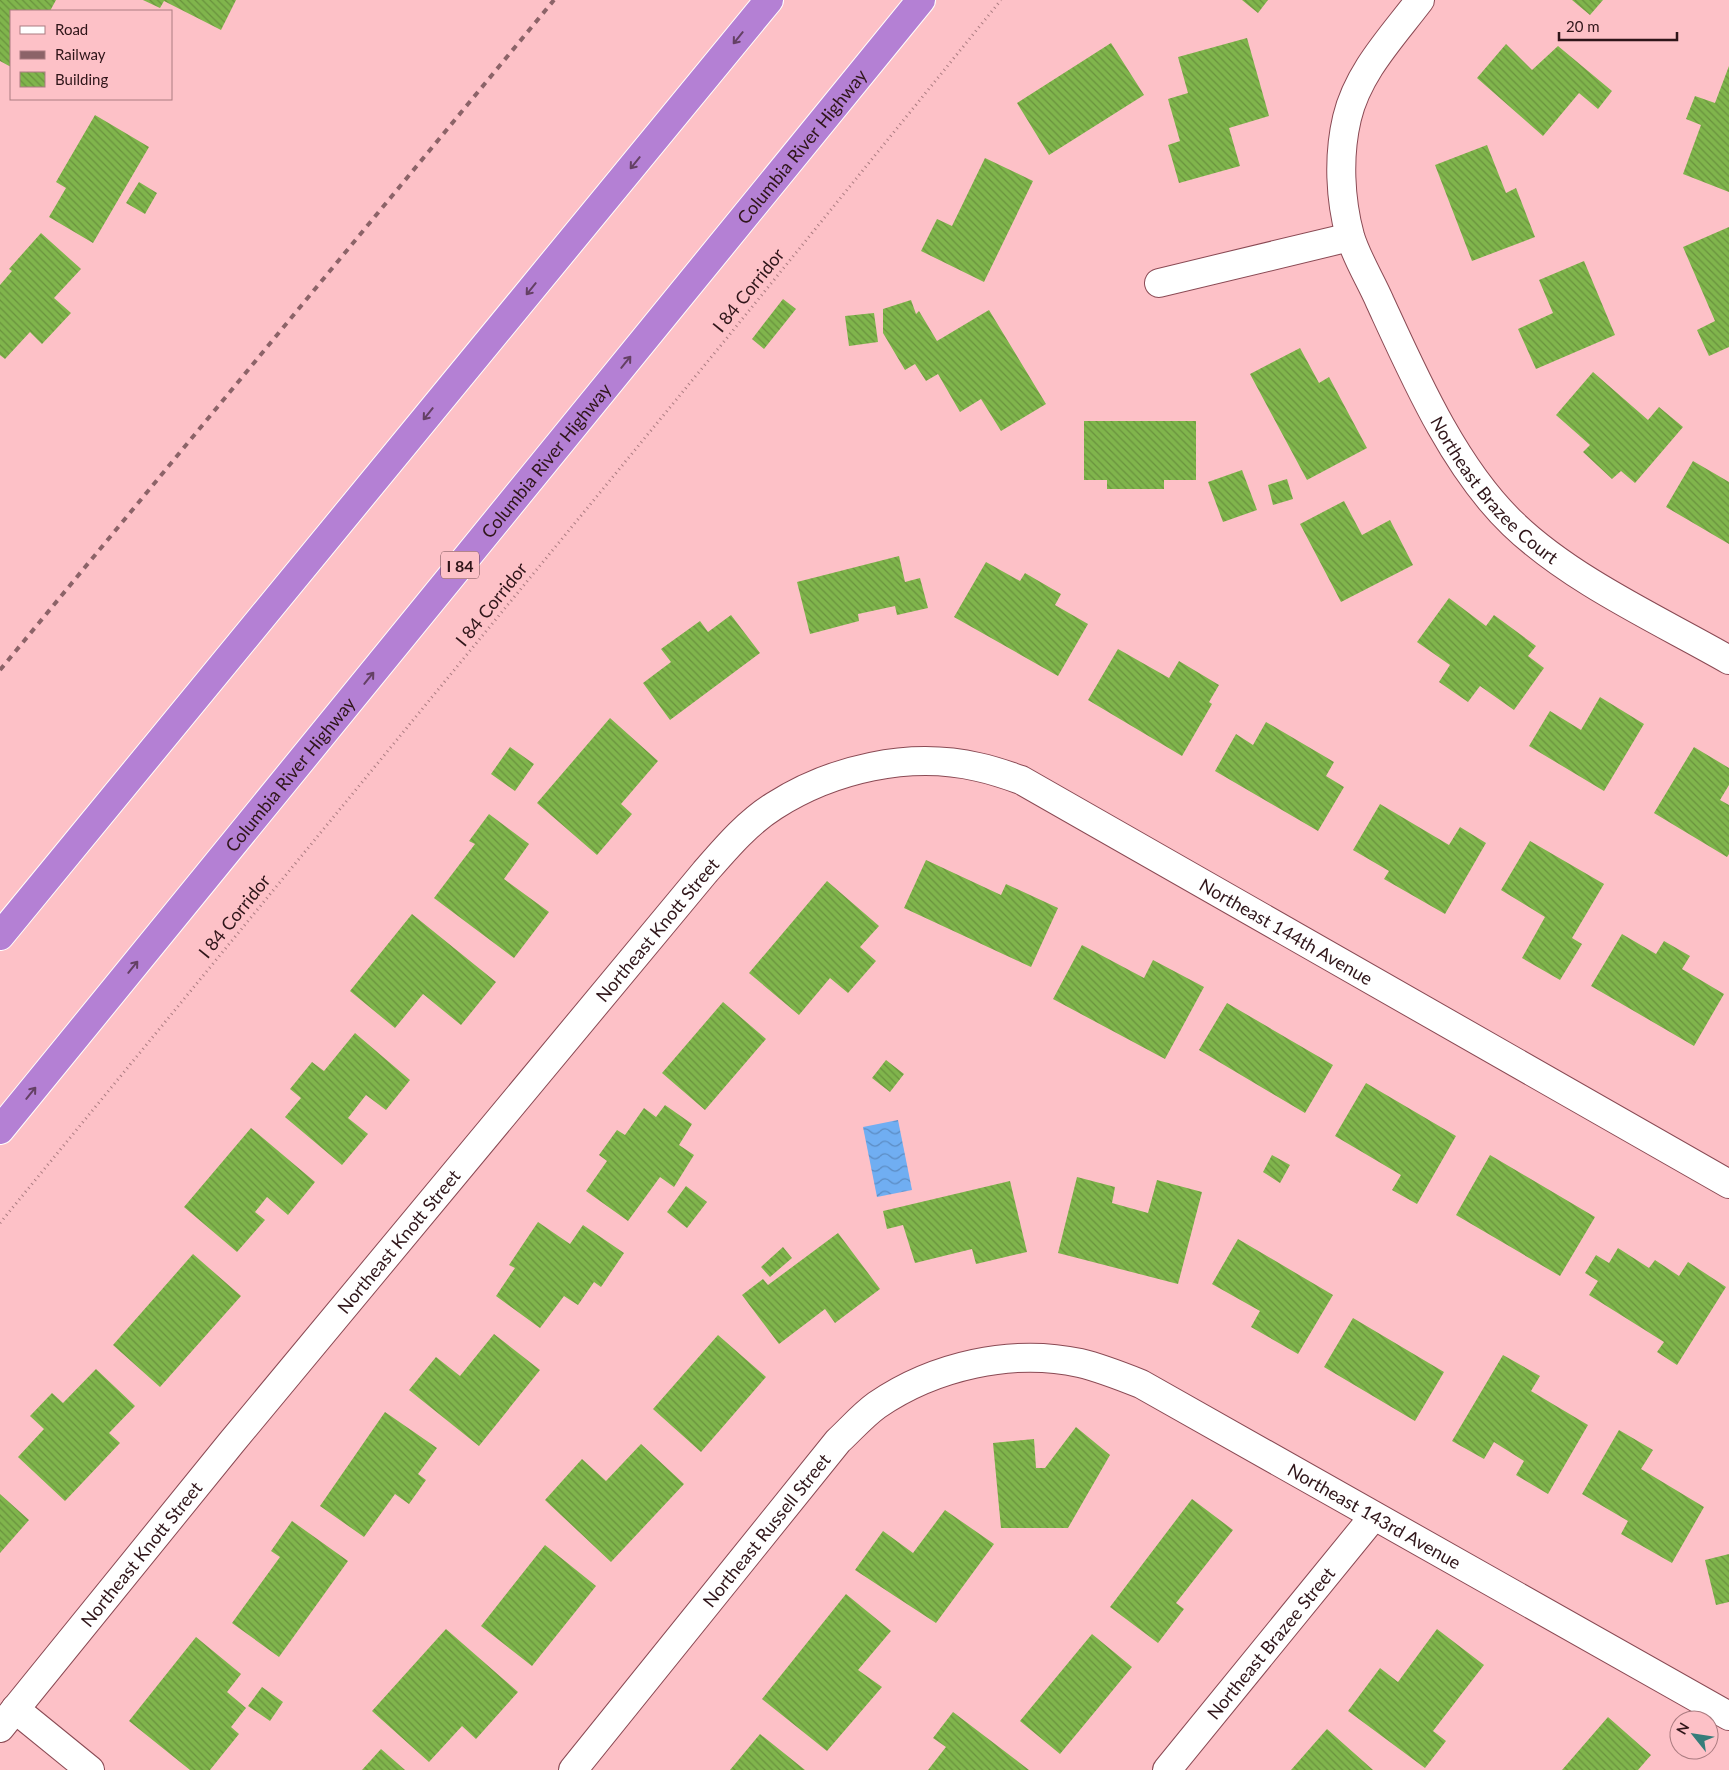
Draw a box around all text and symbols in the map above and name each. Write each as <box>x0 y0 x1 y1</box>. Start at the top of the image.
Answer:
legend <box>10 10 172 100</box>
scale bar <box>1559 10 1676 42</box>
text: 20 m <box>1566 17 1600 35</box>
text: Road <box>55 20 88 38</box>
one-way arrow <box>732 31 743 44</box>
text: Railway <box>55 45 106 63</box>
street label: Columbia River Highway <box>732 64 872 228</box>
text: Building <box>55 70 108 88</box>
one-way arrow <box>629 156 640 169</box>
street label: I 84 Corridor <box>708 243 789 336</box>
one-way arrow <box>526 282 537 295</box>
one-way arrow <box>620 356 631 369</box>
street label: Columbia River Highway <box>476 378 616 542</box>
one-way arrow <box>423 408 434 421</box>
street label: Northeast Brazee Court <box>1426 412 1563 569</box>
road number: I 84 <box>441 552 479 578</box>
street label: I 84 Corridor <box>451 557 532 650</box>
one-way arrow <box>363 672 374 685</box>
street label: Columbia River Highway <box>220 692 360 856</box>
street label: Northeast Knott Street <box>591 853 724 1006</box>
street label: I 84 Corridor <box>194 869 275 962</box>
street label: Northeast 144th Avenue <box>1196 873 1377 989</box>
one-way arrow <box>128 960 139 973</box>
one-way arrow <box>25 1086 36 1099</box>
street label: Northeast Knott Street <box>332 1164 465 1318</box>
street label: Northeast Russell Street <box>698 1449 835 1611</box>
street label: Northeast 143rd Avenue <box>1284 1458 1465 1573</box>
street label: Northeast Knott Street <box>76 1477 207 1631</box>
street label: Northeast Brazee Street <box>1202 1562 1339 1723</box>
north arrow <box>1669 1710 1719 1760</box>
text: N <box>1672 1719 1692 1737</box>

